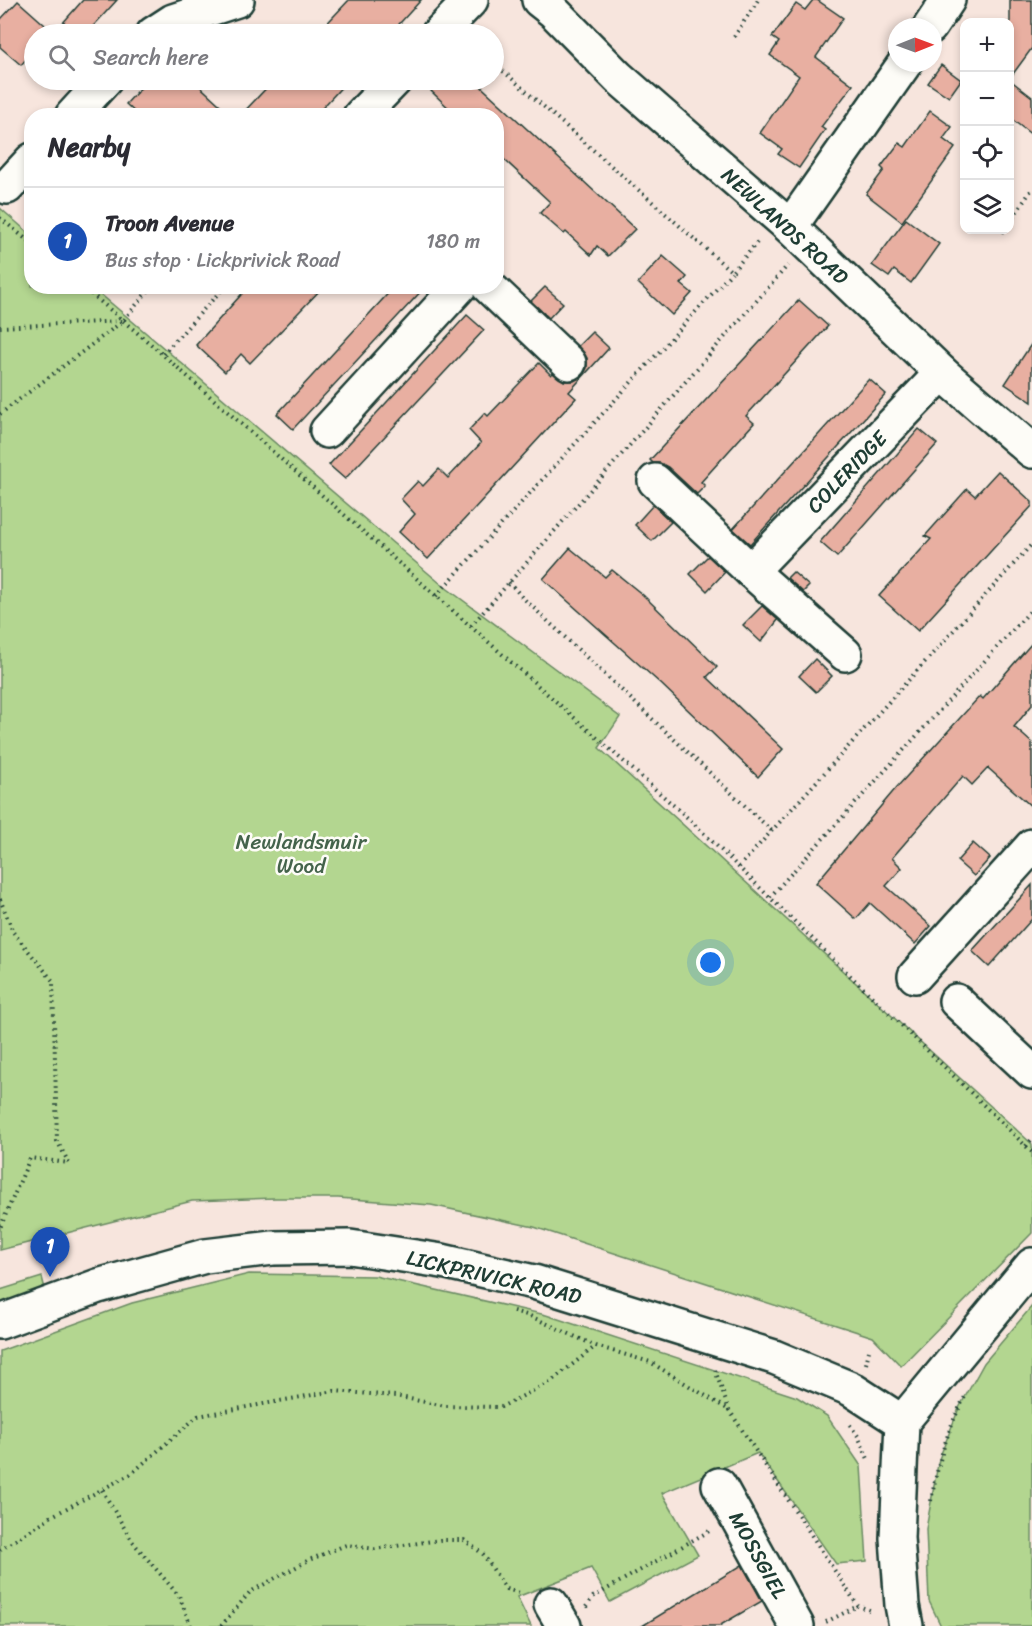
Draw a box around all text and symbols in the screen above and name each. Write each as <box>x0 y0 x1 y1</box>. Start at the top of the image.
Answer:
north arrow <box>888 18 942 72</box>
map controls <box>960 18 1014 234</box>
button: + <box>960 18 1014 72</box>
search box <box>24 24 504 90</box>
text: Search here <box>93 38 209 77</box>
icon: search <box>45 41 78 74</box>
button: − <box>960 72 1014 126</box>
text: Nearby <box>48 124 130 170</box>
button: locate <box>960 126 1014 180</box>
street label: NEWLANDS ROAD <box>712 158 858 295</box>
button: layers <box>960 180 1014 234</box>
text: Troon Avenue <box>105 204 234 243</box>
text: 1 <box>63 224 72 259</box>
text: 180 m <box>426 224 480 259</box>
text: Bus stop · Lickprivick Road <box>105 243 340 278</box>
street label: COLERIDGE <box>797 420 898 523</box>
park label: Newlandsmuir Wood <box>236 823 368 885</box>
your location <box>696 948 725 977</box>
pin: 1 <box>31 1228 70 1277</box>
street label: LICKPRIVICK ROAD <box>403 1238 586 1316</box>
street label: MOSSGIEL <box>718 1504 798 1606</box>

